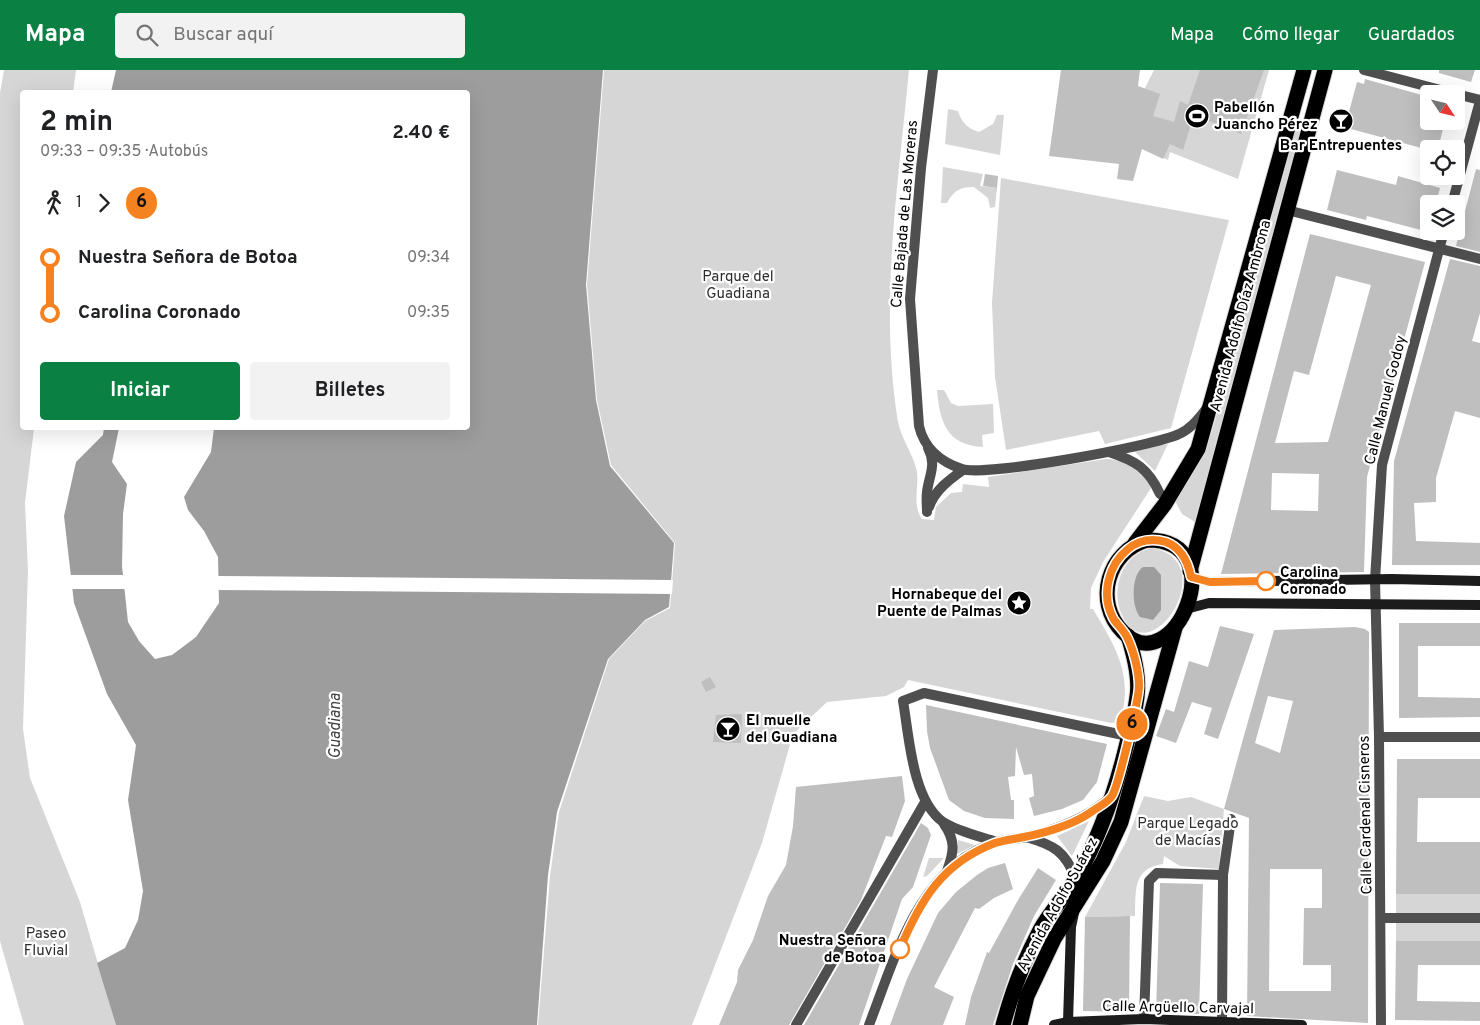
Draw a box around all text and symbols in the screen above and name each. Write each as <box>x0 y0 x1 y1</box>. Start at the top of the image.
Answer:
search box <box>115 13 465 58</box>
text: Mapa <box>25 20 85 50</box>
icon: search <box>133 21 161 49</box>
text: Buscar aquí <box>173 23 273 47</box>
text: Mapa <box>1170 24 1214 47</box>
text: Cómo llegar <box>1242 24 1340 47</box>
text: Guardados <box>1368 24 1455 47</box>
north arrow <box>1420 85 1465 130</box>
map controls <box>1420 85 1465 240</box>
place label: Pabellón Juancho Pérez <box>1214 99 1318 135</box>
sports icon: Pabellón Juancho Pérez <box>1184 103 1210 129</box>
text: 2 min <box>40 105 113 141</box>
bar icon: Bar Entrepuentes <box>1328 108 1354 134</box>
street label: Calle Bajada de Las Moreras <box>888 119 923 309</box>
text: 2.40 € <box>392 121 450 145</box>
place label: Bar Entrepuentes <box>1280 137 1402 156</box>
button: locate <box>1420 140 1465 185</box>
text: 09:33 – 09:35 · Autobús <box>40 142 208 162</box>
icon: walk <box>40 189 68 217</box>
icon: forward <box>90 189 118 217</box>
text: 6 <box>136 191 147 214</box>
text: 1 <box>76 193 82 213</box>
button: layers <box>1420 195 1465 240</box>
street label: Avenida Adolfo Díaz Ambrona <box>1207 218 1276 414</box>
text: Nuestra Señora de Botoa <box>78 246 298 270</box>
text: 09:34 <box>407 248 450 268</box>
park label: Parque del Guadiana <box>702 268 774 304</box>
text: Carolina Coronado <box>78 301 241 325</box>
text: 09:35 <box>407 303 450 323</box>
street label: Calle Manuel Godoy <box>1361 334 1412 467</box>
button: Iniciar <box>40 362 240 420</box>
button: Billetes <box>250 362 450 420</box>
place label: Carolina Coronado <box>1280 564 1347 600</box>
marker: Carolina Coronado <box>1256 571 1276 591</box>
place label: Hornabeque del Puente de Palmas <box>877 586 1002 622</box>
place icon: Hornabeque del Puente de Palmas <box>1006 590 1032 616</box>
water label: Guadiana <box>326 693 346 759</box>
line badge: 6 <box>1116 708 1148 740</box>
place label: El muelle del Guadiana <box>746 712 837 748</box>
text: 6 <box>1126 712 1138 735</box>
bar icon: El muelle del Guadiana <box>715 716 741 742</box>
street label: Calle Cardenal Cisneros <box>1356 735 1377 895</box>
park label: Parque Legado de Macías <box>1137 815 1239 851</box>
street label: Avenida Adolfo Suárez <box>1014 834 1103 975</box>
park label: Paseo Fluvial <box>24 925 68 961</box>
place label: Nuestra Señora de Botoa <box>779 932 886 968</box>
marker: Nuestra Señora de Botoa <box>890 939 910 959</box>
street label: Calle Argüello Carvajal <box>1102 998 1254 1019</box>

